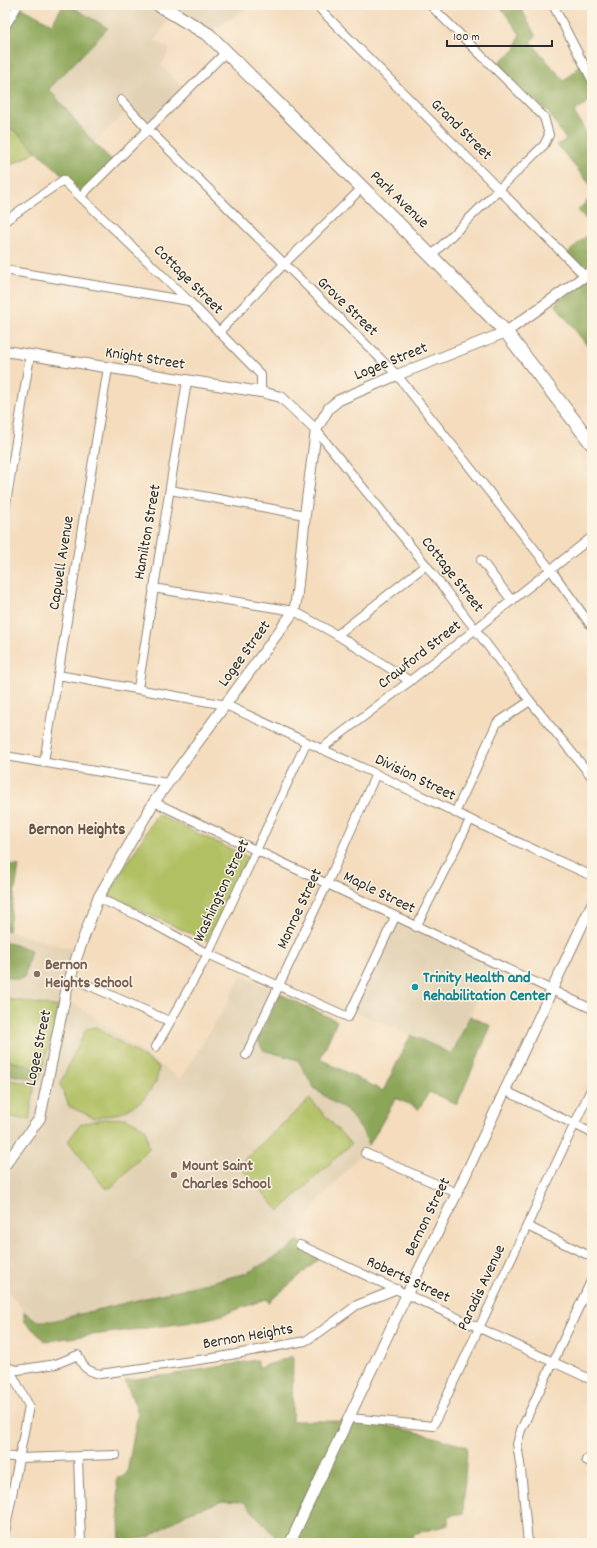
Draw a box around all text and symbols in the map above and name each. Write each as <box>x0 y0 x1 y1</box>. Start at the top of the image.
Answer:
scale bar <box>447 22 552 48</box>
text: 100 m <box>453 29 480 46</box>
street label: Grand Street <box>425 94 497 166</box>
street label: Park Avenue <box>364 166 434 234</box>
street label: Cottage Street <box>148 240 228 320</box>
street label: Grove Street <box>311 272 383 342</box>
street label: Logee Street <box>351 337 431 387</box>
street label: Knight Street <box>103 341 187 377</box>
street label: Hamilton Street <box>128 482 168 581</box>
street label: Capwell Avenue <box>43 514 81 612</box>
street label: Cottage Street <box>415 532 489 618</box>
street label: Crawford Street <box>373 615 467 695</box>
street label: Logee Street <box>213 616 277 692</box>
street label: Division Street <box>371 748 459 808</box>
district label: Bernon Heights <box>29 819 125 843</box>
street label: Washington Street <box>188 836 256 946</box>
street label: Monroe Street <box>271 865 329 953</box>
street label: Maple Street <box>339 866 419 920</box>
place label: Bernon Heights School <box>45 954 133 995</box>
place label: Trinity Health and Rehabilitation Center <box>423 967 552 1008</box>
marker: Bernon Heights School <box>32 969 42 979</box>
marker: Trinity Health and Rehabilitation Center <box>410 982 420 992</box>
street label: Logee Street <box>20 1008 58 1088</box>
place label: Mount Saint Charles School <box>182 1155 271 1196</box>
marker: Mount Saint Charles School <box>169 1170 179 1180</box>
street label: Bernon Street <box>399 1174 457 1260</box>
street label: Paradis Avenue <box>452 1241 512 1335</box>
street label: Roberts Street <box>362 1251 454 1309</box>
street label: Bernon Heights <box>201 1318 295 1356</box>

